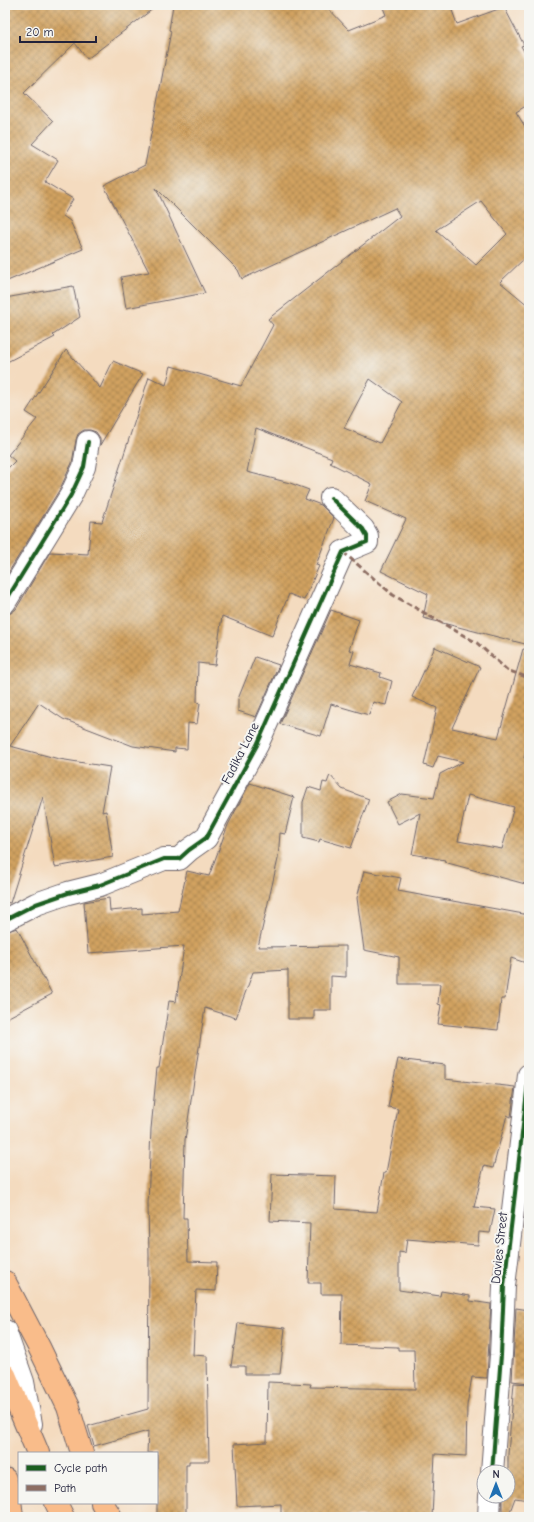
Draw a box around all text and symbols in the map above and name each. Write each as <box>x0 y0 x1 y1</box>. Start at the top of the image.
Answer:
scale bar <box>20 18 96 44</box>
text: 20 m <box>26 25 54 39</box>
street label: Fadika Lane <box>218 719 262 786</box>
street label: Davies Street <box>488 1210 510 1285</box>
legend <box>18 1452 158 1504</box>
text: Cycle path <box>54 1461 107 1475</box>
north arrow <box>476 1464 516 1504</box>
text: N <box>492 1468 500 1481</box>
text: Path <box>54 1481 76 1495</box>

